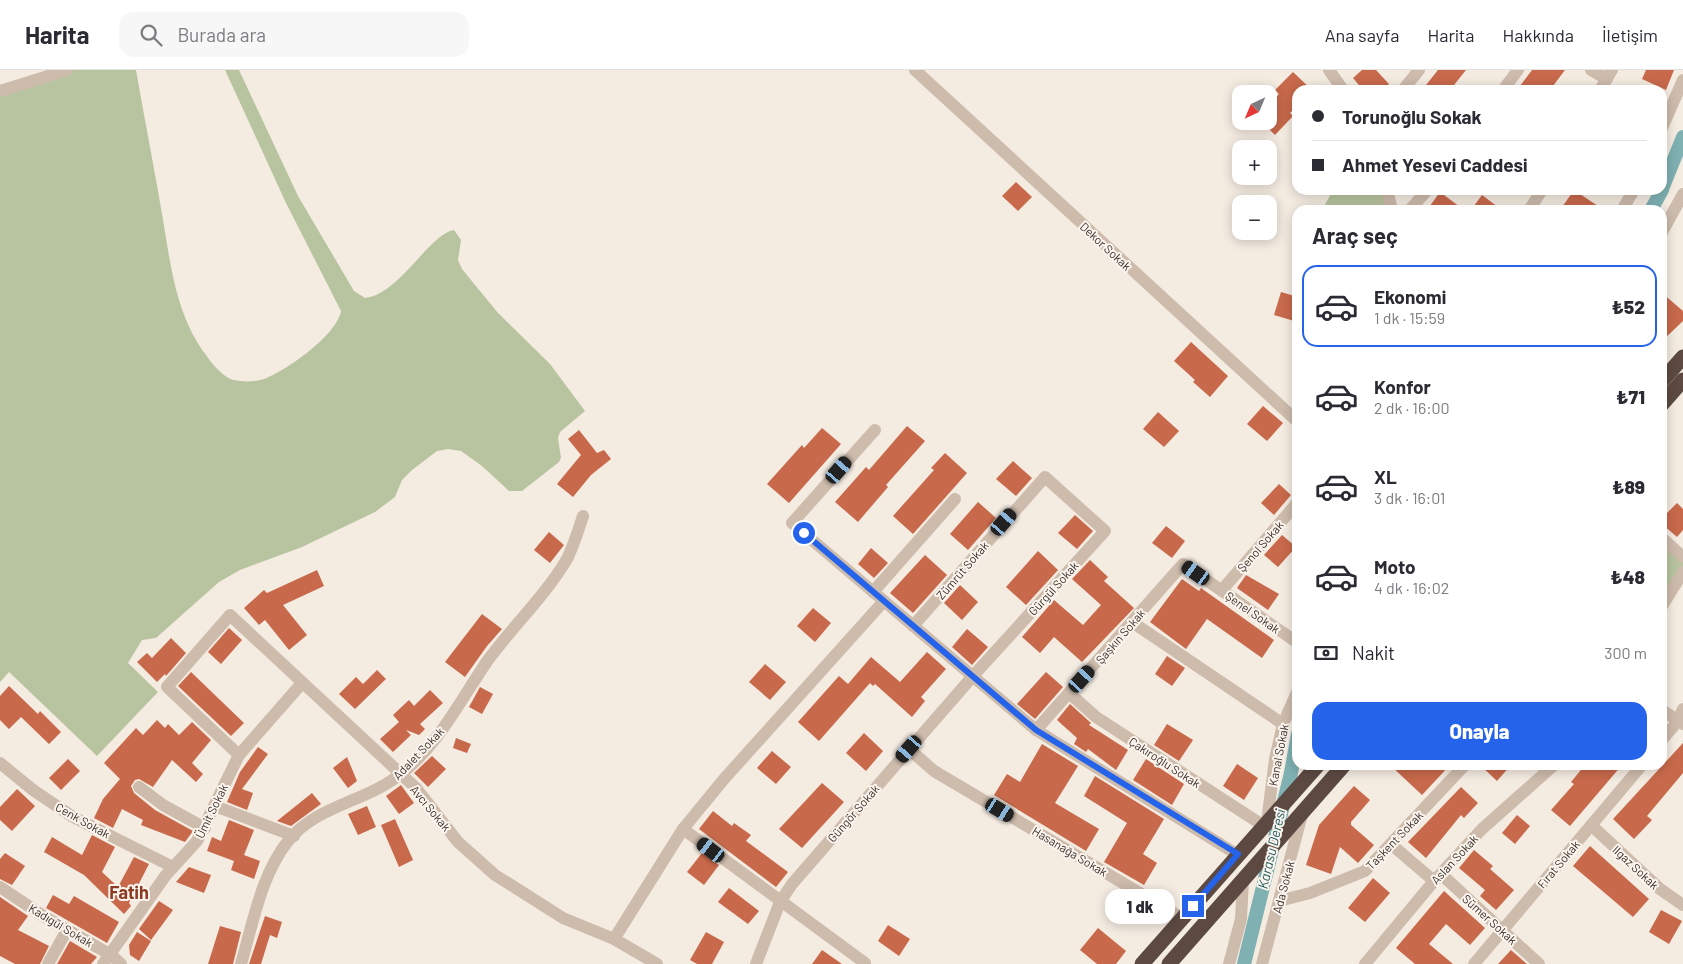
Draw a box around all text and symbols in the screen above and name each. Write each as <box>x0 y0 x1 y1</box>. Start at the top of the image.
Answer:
search box <box>119 12 469 57</box>
text: Harita <box>25 20 89 49</box>
icon: search <box>137 21 165 49</box>
text: Burada ara <box>177 23 266 46</box>
text: Ana sayfa <box>1325 24 1399 46</box>
text: Harita <box>1427 24 1475 46</box>
text: Hakkında <box>1503 24 1574 46</box>
text: İletişim <box>1602 24 1658 46</box>
north arrow <box>1232 85 1278 130</box>
map controls <box>1232 85 1277 240</box>
text: Torunoğlu Sokak <box>1342 105 1482 128</box>
button: + <box>1232 140 1277 185</box>
text: Ahmet Yesevi Caddesi <box>1342 153 1527 176</box>
button: − <box>1232 195 1277 240</box>
street label: Dekor Sokak <box>1078 219 1134 273</box>
text: Araç seç <box>1312 222 1398 248</box>
icon: car <box>1314 284 1359 329</box>
text: Ekonomi <box>1374 285 1446 308</box>
text: ₺52 <box>1611 295 1645 318</box>
text: 1 dk · 15:59 <box>1374 308 1445 327</box>
icon: car <box>1314 374 1359 419</box>
text: Konfor <box>1374 375 1431 398</box>
text: ₺71 <box>1616 385 1645 408</box>
text: 2 dk · 16:00 <box>1374 398 1450 417</box>
car <box>823 454 854 486</box>
icon: car <box>1314 464 1359 509</box>
text: XL <box>1374 465 1397 488</box>
text: ₺89 <box>1612 475 1645 498</box>
text: 3 dk · 16:01 <box>1374 488 1445 507</box>
car <box>988 506 1019 538</box>
street label: Şenol Sokak <box>1234 518 1286 574</box>
route start <box>793 522 815 544</box>
street label: Zümrüt Sokak <box>933 538 991 602</box>
icon: car <box>1314 554 1359 599</box>
text: Moto <box>1374 555 1416 578</box>
street label: Gürgül Sokak <box>1025 558 1081 618</box>
car <box>1179 558 1212 588</box>
text: ₺48 <box>1610 565 1645 588</box>
text: 4 dk · 16:02 <box>1374 578 1449 597</box>
street label: Şenel Sokak <box>1223 588 1283 636</box>
street label: Şaşkın Sokak <box>1092 606 1148 666</box>
icon: cash <box>1312 639 1340 667</box>
text: Nakit <box>1352 641 1395 664</box>
text: 300 m <box>1604 643 1647 662</box>
car <box>1066 663 1097 695</box>
button: Onayla <box>1312 702 1647 760</box>
street label: Kanal Sokak <box>1265 723 1291 787</box>
street label: Adalet Sokak <box>390 724 446 782</box>
car <box>893 733 924 765</box>
street label: Çakıroğlu Sokak <box>1127 734 1203 790</box>
street label: Güngör Sokak <box>824 781 882 845</box>
street label: Ümit Sokak <box>192 782 230 840</box>
street label: Avcı Sokak <box>408 782 454 834</box>
car <box>983 796 1016 824</box>
street label: Cenk Sokak <box>53 799 113 841</box>
water label: Karasu Deresi <box>1254 806 1289 891</box>
street label: Taşkent Sokak <box>1363 808 1425 872</box>
street label: Hasanağa Sokak <box>1030 823 1110 879</box>
street label: Aslan Sokak <box>1428 831 1480 887</box>
car <box>694 835 727 865</box>
street label: Fırat Sokak <box>1534 837 1582 891</box>
street label: Ilgaz Sokak <box>1610 842 1662 892</box>
street label: Ada Sokak <box>1269 859 1297 915</box>
district label: Fatih <box>109 881 149 903</box>
callout: 1 dk <box>1106 888 1176 924</box>
street label: Sümer Sokak <box>1460 891 1520 947</box>
route end <box>1182 895 1204 917</box>
text: 1 dk <box>1127 897 1153 916</box>
street label: Kadıgül Sokak <box>26 900 96 950</box>

